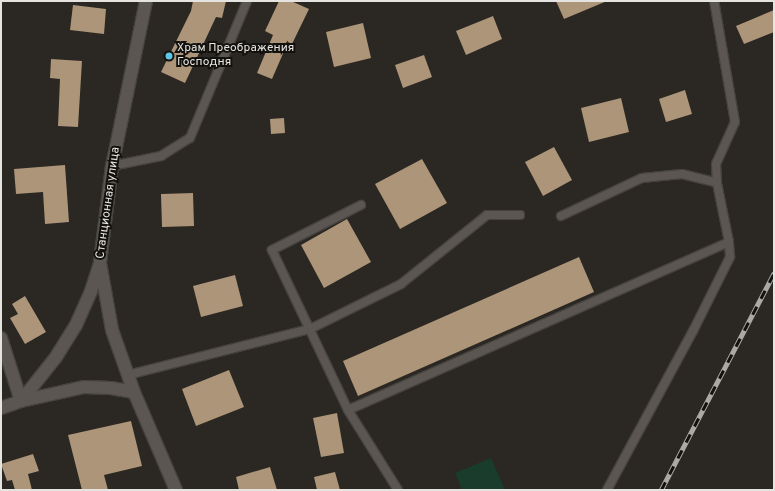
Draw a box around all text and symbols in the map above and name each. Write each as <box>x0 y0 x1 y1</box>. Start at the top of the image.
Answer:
place label: Храм Преображения Господня <box>177 42 294 70</box>
marker: Храм Преображения Господня <box>164 51 174 61</box>
street label: Станционная улица <box>94 146 124 260</box>

